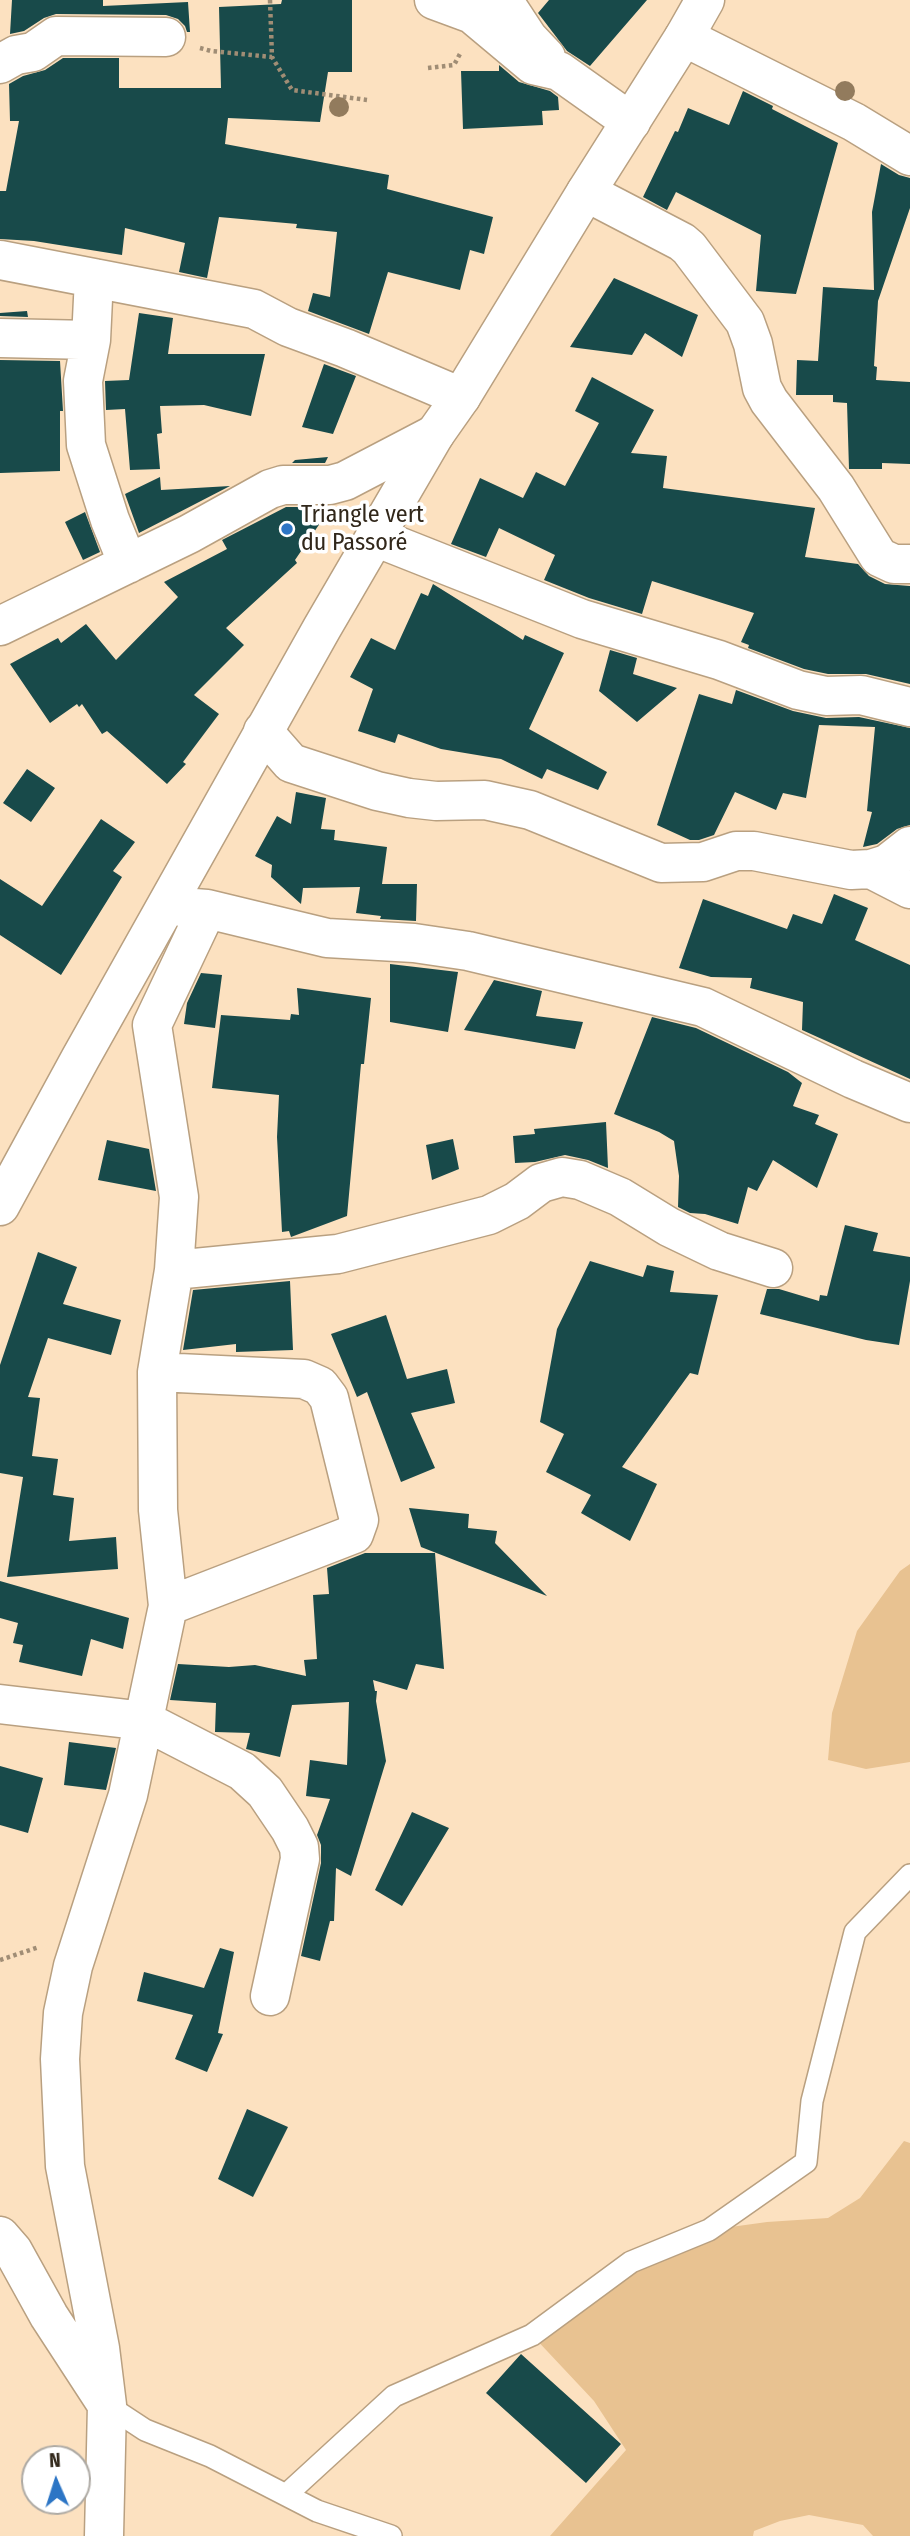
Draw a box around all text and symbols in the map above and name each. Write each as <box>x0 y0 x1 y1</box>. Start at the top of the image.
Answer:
place label: Triangle vert du Passoré <box>301 501 424 557</box>
marker: Triangle vert du Passoré <box>279 521 295 537</box>
north arrow <box>21 2445 91 2515</box>
text: N <box>49 2449 61 2472</box>

